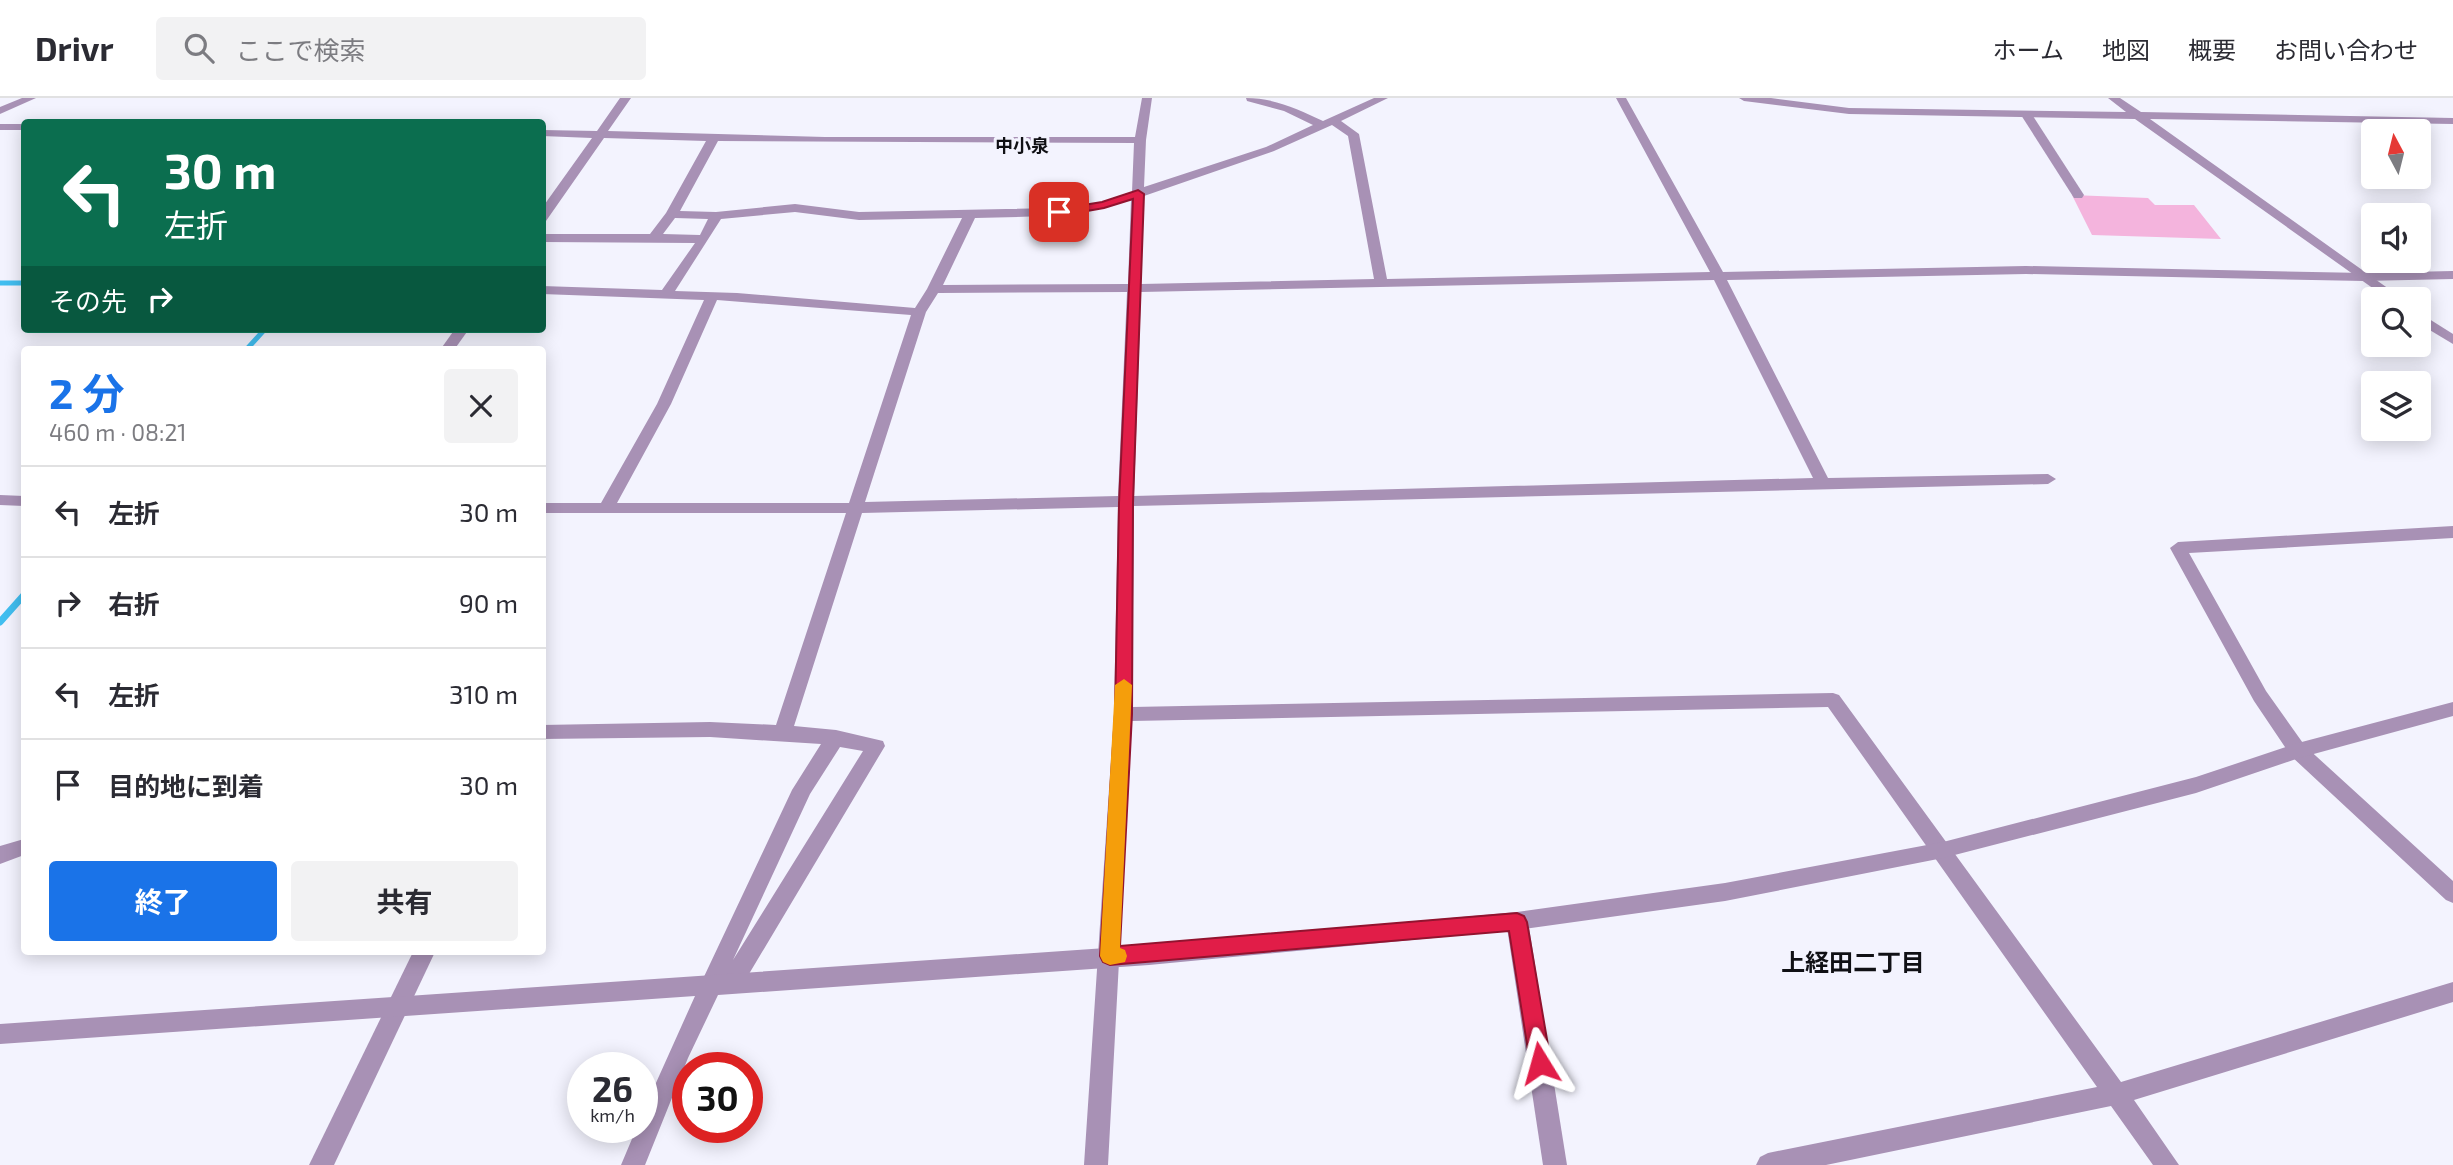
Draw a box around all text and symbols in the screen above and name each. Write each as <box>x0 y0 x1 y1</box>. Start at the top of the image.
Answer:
search box <box>156 17 646 80</box>
text: Drivr <box>35 28 114 68</box>
icon: search <box>180 29 218 67</box>
text: ここで検索 <box>236 34 366 65</box>
text: ホーム <box>1993 35 2064 64</box>
text: 地図 <box>2102 35 2150 64</box>
text: 概要 <box>2188 35 2236 64</box>
text: お問い合わせ <box>2274 35 2418 64</box>
north arrow <box>2361 119 2431 189</box>
map controls <box>2361 119 2431 441</box>
district label: 中小泉 <box>995 134 1049 156</box>
text: 30 m <box>164 140 276 199</box>
icon: left <box>49 147 140 238</box>
pin <box>1029 182 1089 242</box>
icon: arrive <box>1040 193 1078 231</box>
button: sound <box>2361 203 2431 273</box>
text: 左折 <box>164 205 228 243</box>
icon: right <box>141 280 179 318</box>
text: その先 <box>49 285 127 316</box>
button: search <box>2361 287 2431 357</box>
text: 2 分 <box>49 367 124 417</box>
button: close <box>444 369 518 443</box>
button: layers <box>2361 371 2431 441</box>
text: 460 m · 08:21 <box>49 418 186 446</box>
icon: left <box>49 493 87 531</box>
text: 30 m <box>459 496 518 527</box>
text: 左折 <box>108 497 160 528</box>
icon: right <box>49 584 87 622</box>
text: 90 m <box>459 587 518 618</box>
text: 右折 <box>108 588 160 619</box>
icon: left <box>49 675 87 713</box>
text: 310 m <box>449 678 518 709</box>
text: 左折 <box>108 679 160 710</box>
icon: arrive <box>49 766 87 804</box>
text: 30 m <box>459 769 518 800</box>
text: 目的地に到着 <box>108 770 264 801</box>
button: 終了 <box>49 861 277 941</box>
button: 共有 <box>291 861 518 941</box>
district label: 上経田二丁目 <box>1781 947 1925 976</box>
position arrow <box>1503 1026 1577 1100</box>
speed limit sign: 30 <box>672 1052 763 1143</box>
text: 26 <box>592 1067 633 1109</box>
text: km/h <box>590 1104 635 1126</box>

